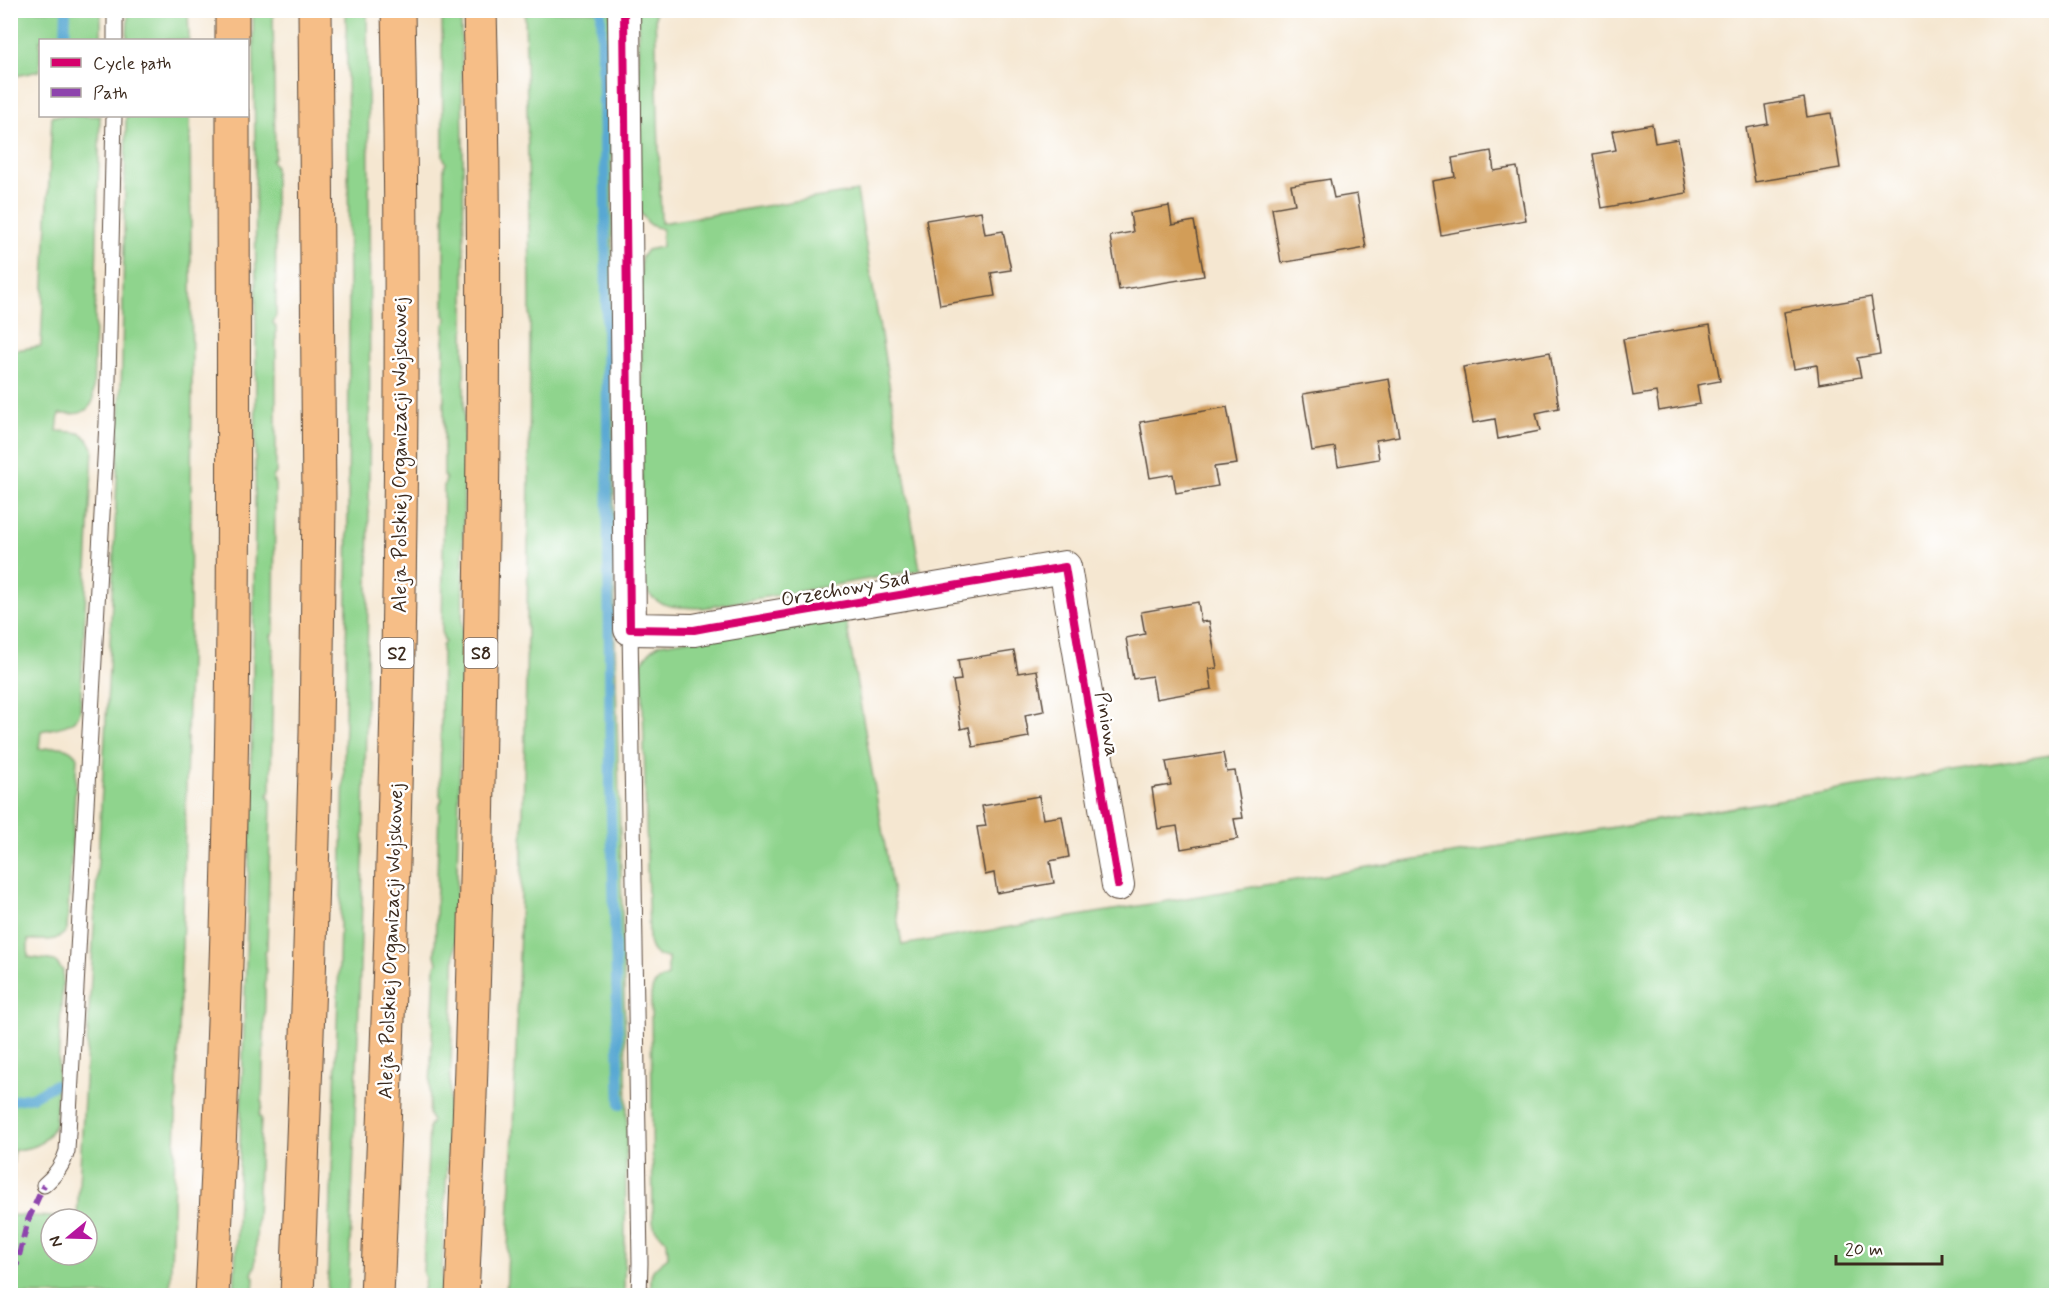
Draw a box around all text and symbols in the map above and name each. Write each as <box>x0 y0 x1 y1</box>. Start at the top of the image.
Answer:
legend <box>39 39 249 117</box>
text: Cycle path <box>93 52 171 76</box>
text: Path <box>93 82 128 106</box>
street label: Aleja Polskiej Organizacji Wojskowej <box>387 297 415 613</box>
street label: Orzechowy Sad <box>779 565 912 614</box>
road number: S2 <box>380 638 414 668</box>
road number: S8 <box>464 638 498 668</box>
street label: Piniowa <box>1088 690 1126 759</box>
street label: Aleja Polskiej Organizacji Wojskowej <box>372 783 412 1099</box>
north arrow <box>39 1207 99 1267</box>
scale bar <box>1836 1228 1942 1266</box>
text: N <box>45 1233 68 1250</box>
text: 20 m <box>1845 1238 1883 1262</box>

